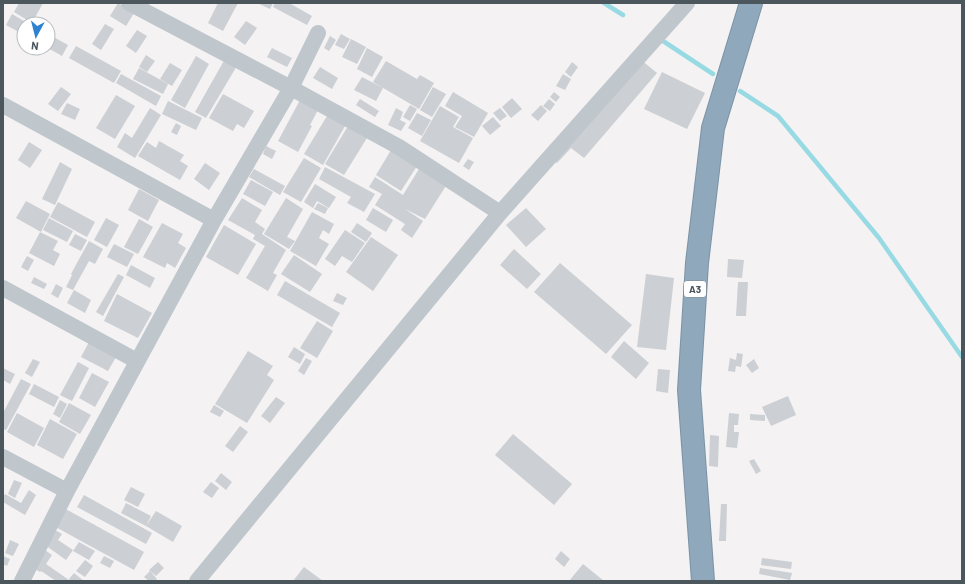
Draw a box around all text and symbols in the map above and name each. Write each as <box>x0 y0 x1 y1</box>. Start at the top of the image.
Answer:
north arrow <box>16 16 56 56</box>
text: N <box>30 40 39 53</box>
road number: A3 <box>684 281 706 297</box>

